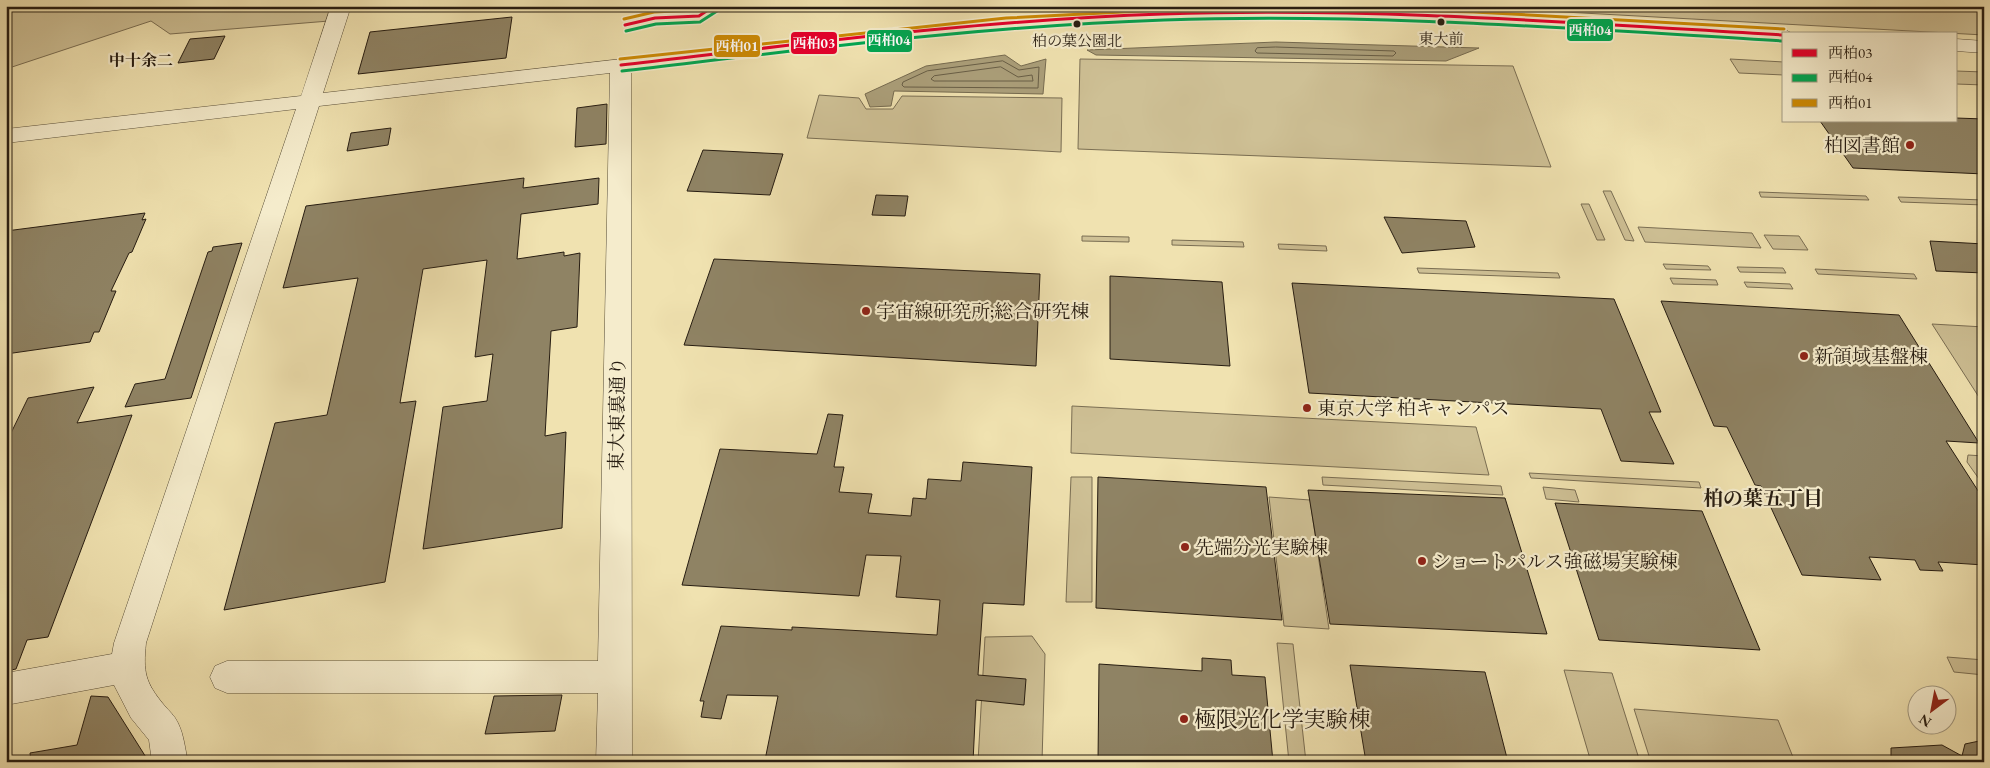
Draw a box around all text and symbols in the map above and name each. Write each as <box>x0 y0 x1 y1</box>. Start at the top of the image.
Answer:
marker: 東大前 <box>1436 17 1446 27</box>
line badge: 西柏04 <box>1566 18 1614 42</box>
marker: 柏の葉公園北 <box>1072 19 1082 29</box>
text: 西柏04 <box>1569 21 1612 39</box>
line badge: 西柏04 <box>866 29 913 53</box>
place label: 東大前 <box>1418 29 1464 48</box>
line badge: 西柏03 <box>790 31 838 55</box>
text: 西柏04 <box>868 31 911 49</box>
place label: 柏の葉公園北 <box>1032 31 1122 50</box>
legend <box>1782 32 1958 122</box>
line badge: 西柏01 <box>713 34 761 58</box>
text: 西柏03 <box>793 34 835 52</box>
text: 西柏01 <box>716 37 758 55</box>
text: 西柏03 <box>1828 43 1872 62</box>
district label: 中十余二 <box>109 50 173 71</box>
text: 西柏04 <box>1828 67 1873 86</box>
text: 西柏01 <box>1828 93 1872 112</box>
place label: 柏図書館 <box>1824 133 1900 158</box>
marker: 柏図書館 <box>1904 139 1916 151</box>
place label: 宇宙線研究所;総合研究棟 <box>876 299 1089 324</box>
marker: 宇宙線研究所;総合研究棟 <box>860 305 872 317</box>
place label: 新領域基盤棟 <box>1814 344 1928 369</box>
marker: 新領域基盤棟 <box>1798 350 1810 362</box>
street label: 東大東裏通り <box>604 357 630 471</box>
place label: 東京大学 柏キャンパス <box>1317 396 1509 421</box>
marker: 東京大学 柏キャンパス <box>1301 402 1313 414</box>
district label: 柏の葉五丁目 <box>1703 485 1823 511</box>
place label: 先端分光実験棟 <box>1195 535 1328 560</box>
marker: 先端分光実験棟 <box>1179 541 1191 553</box>
place label: ショートパルス強磁場実験棟 <box>1432 549 1678 574</box>
marker: ショートパルス強磁場実験棟 <box>1416 555 1428 567</box>
north arrow <box>1908 686 1958 736</box>
place label: 極限光化学実験棟 <box>1194 705 1370 734</box>
text: N <box>1915 710 1935 732</box>
marker: 極限光化学実験棟 <box>1178 713 1190 725</box>

